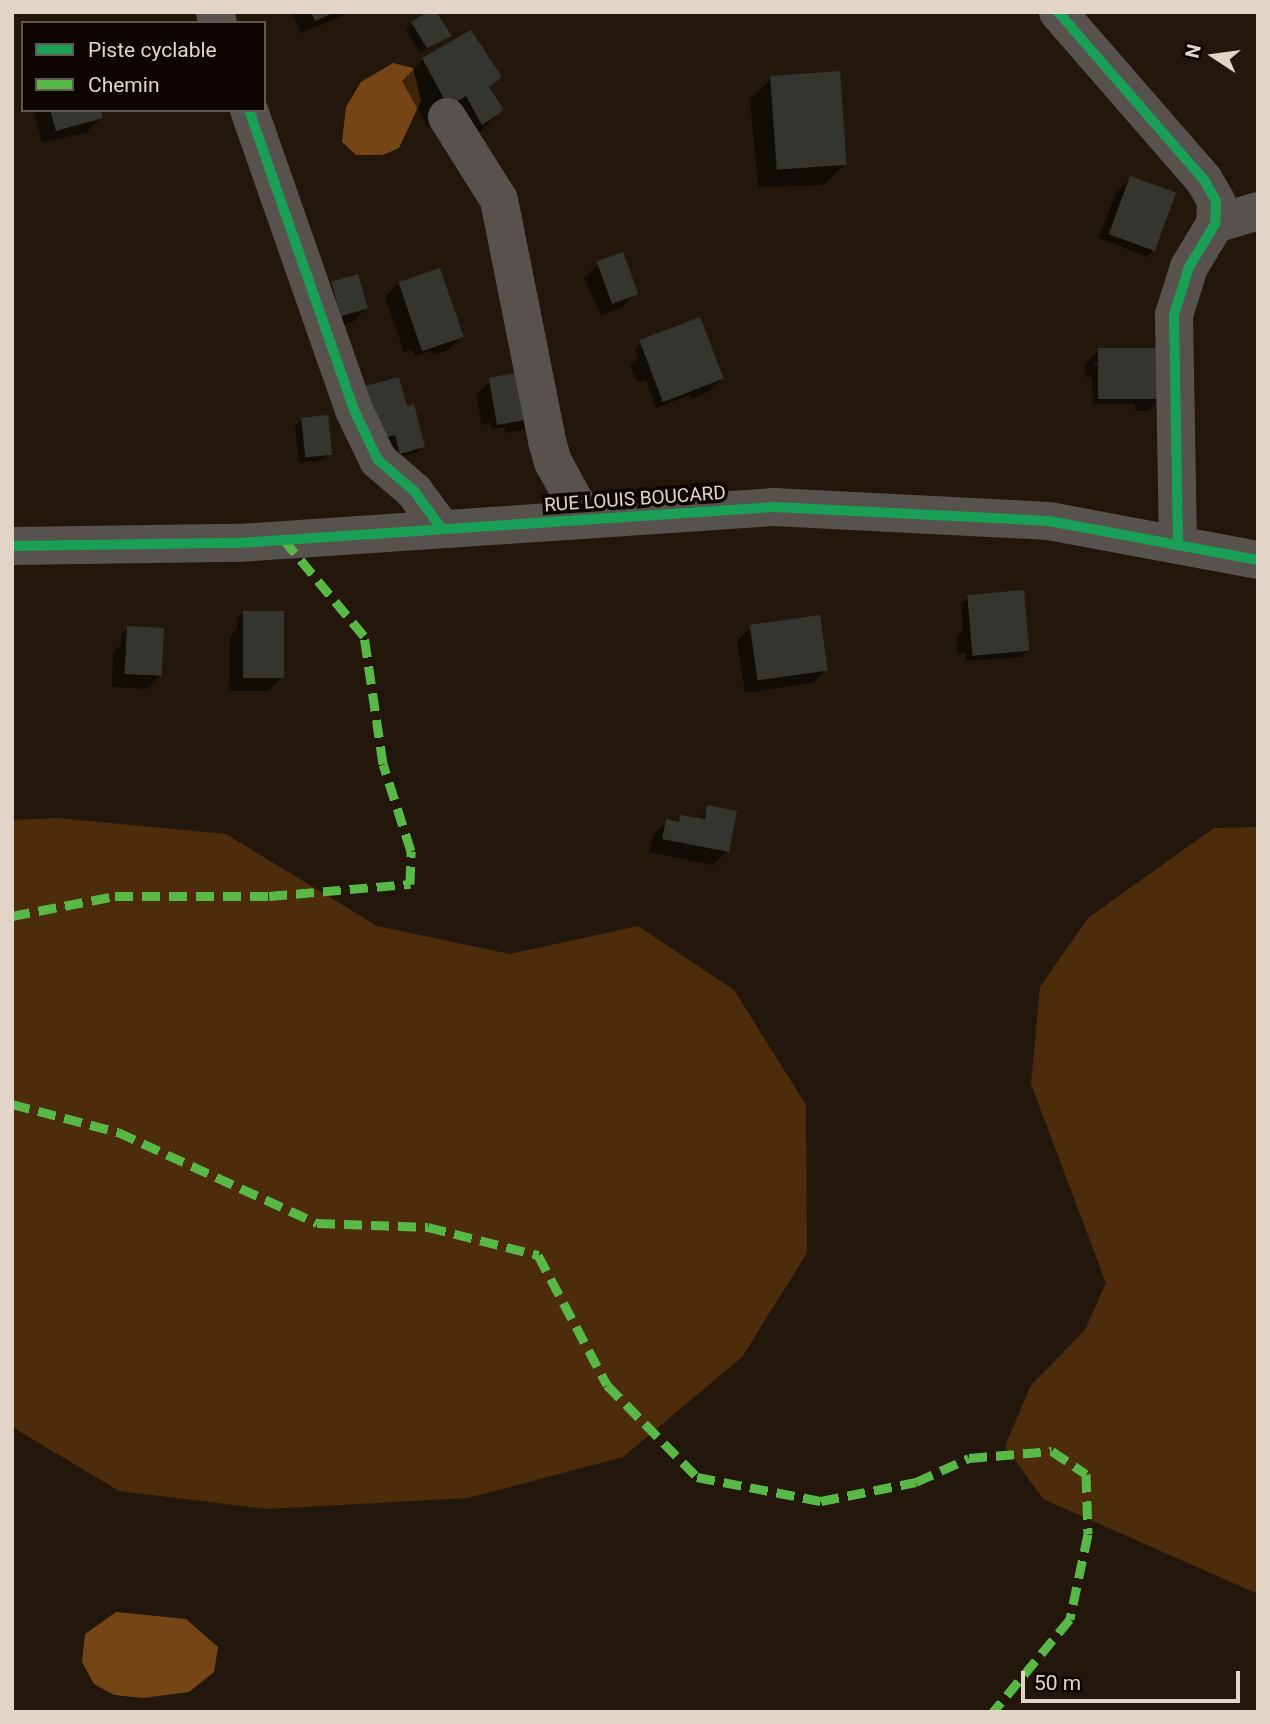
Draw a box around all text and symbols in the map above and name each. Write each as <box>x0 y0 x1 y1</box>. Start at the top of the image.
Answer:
legend <box>21 21 266 112</box>
north arrow <box>1179 21 1249 91</box>
text: Piste cyclable <box>88 38 217 62</box>
text: N <box>1180 42 1206 60</box>
text: Chemin <box>88 73 160 97</box>
street label: RUE LOUIS BOUCARD <box>543 481 727 517</box>
scale bar <box>1025 1658 1244 1702</box>
text: 50 m <box>1034 1671 1081 1695</box>

